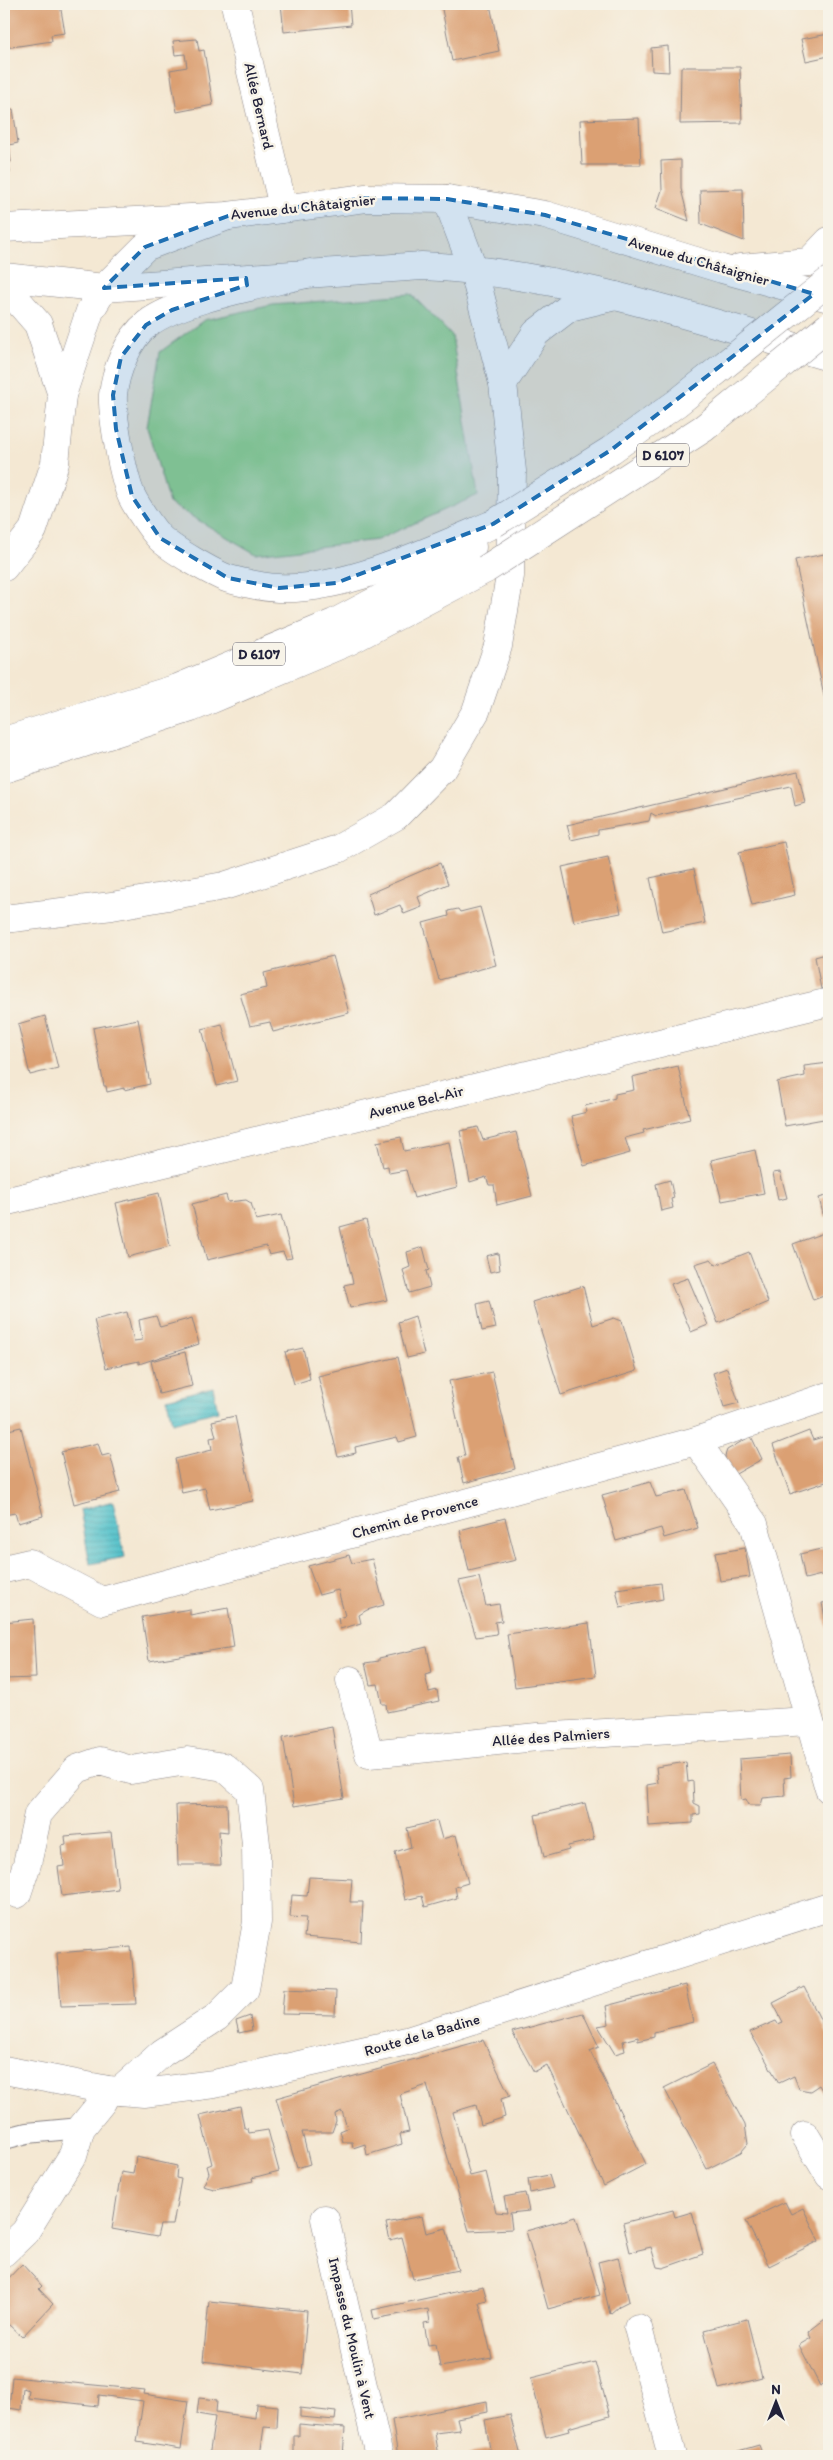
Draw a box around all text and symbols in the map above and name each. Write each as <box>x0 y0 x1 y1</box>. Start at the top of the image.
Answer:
street label: Allée Bernard <box>240 61 278 151</box>
street label: Avenue du Châtaignier <box>230 190 376 224</box>
street label: Avenue du Châtaignier <box>627 232 772 290</box>
road number: D 6107 <box>637 444 689 466</box>
road number: D 6107 <box>233 642 285 666</box>
street label: Avenue Bel-Air <box>367 1082 465 1122</box>
street label: Chemin de Provence <box>350 1491 480 1543</box>
street label: Allée des Palmiers <box>492 1724 611 1750</box>
street label: Route de la Badine <box>362 2010 482 2060</box>
street label: Impasse du Moulin à Vent <box>325 2256 379 2421</box>
north arrow <box>750 2378 800 2428</box>
text: N <box>771 2381 781 2398</box>

